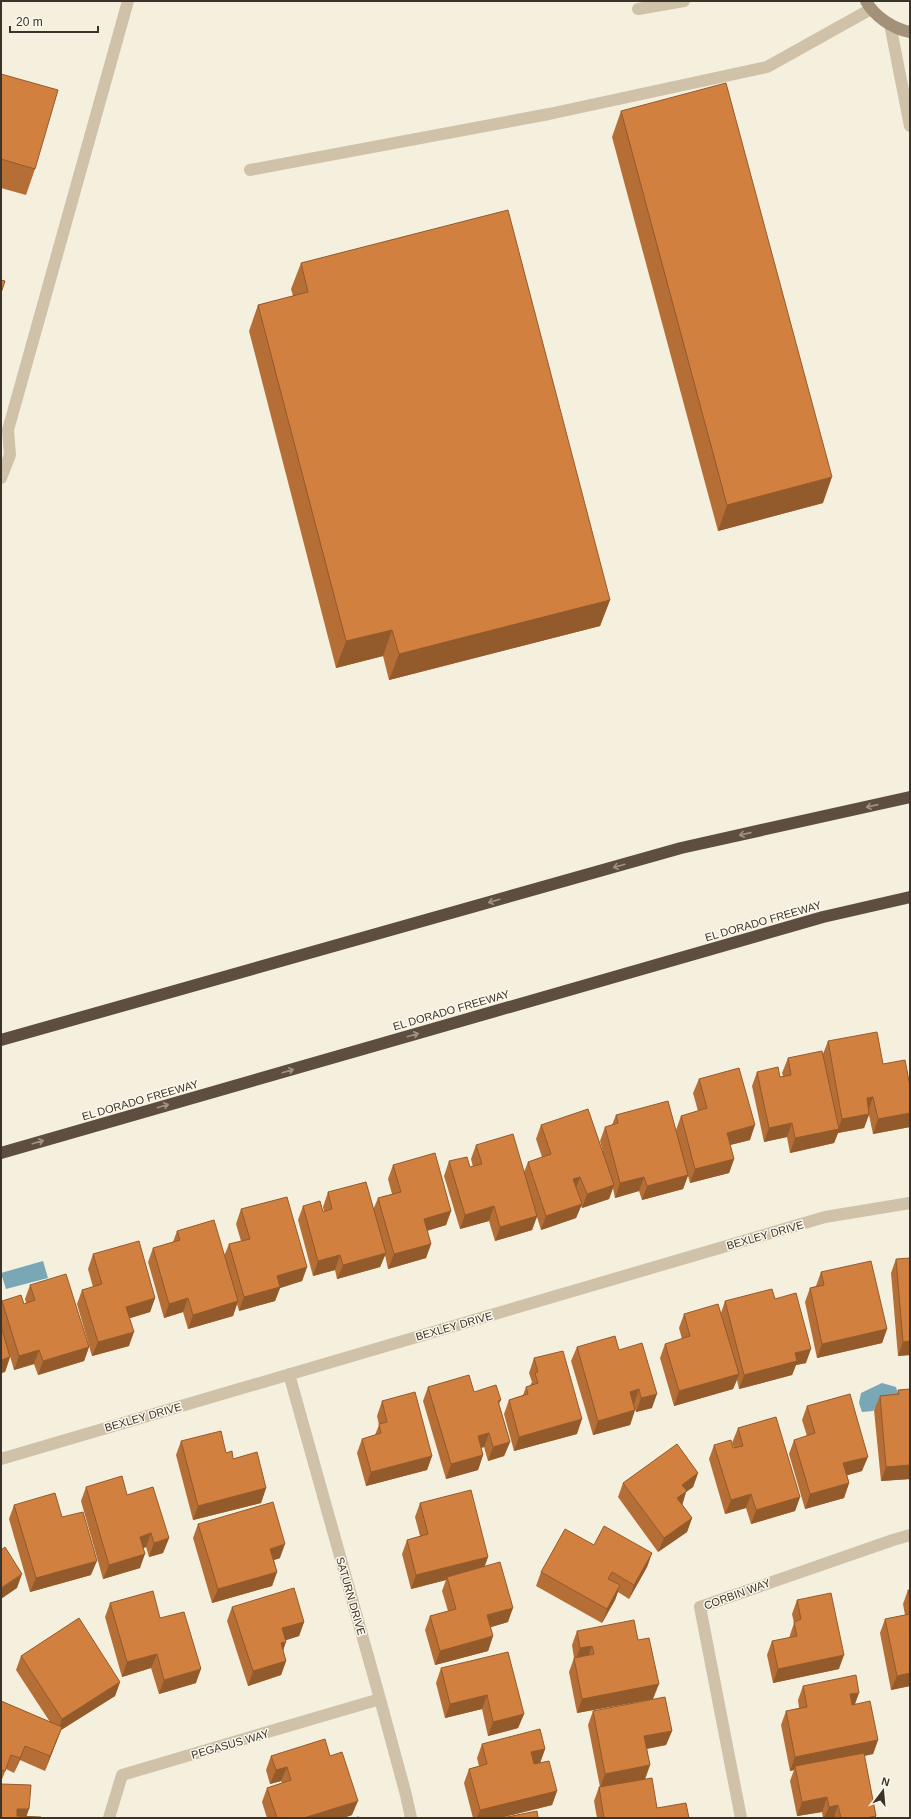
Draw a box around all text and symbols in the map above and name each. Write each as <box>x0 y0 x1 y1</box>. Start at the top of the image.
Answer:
scale bar <box>10 8 98 34</box>
text: 20 m <box>16 15 43 29</box>
one-way arrow <box>866 802 879 810</box>
one-way arrow <box>739 831 752 838</box>
one-way arrow <box>613 863 626 870</box>
one-way arrow <box>488 898 501 905</box>
street label: EL DORADO FREEWAY <box>703 898 823 943</box>
street label: EL DORADO FREEWAY <box>391 987 511 1032</box>
one-way arrow <box>407 1031 420 1038</box>
one-way arrow <box>282 1067 295 1074</box>
street label: EL DORADO FREEWAY <box>80 1077 200 1122</box>
one-way arrow <box>157 1102 170 1110</box>
one-way arrow <box>32 1138 45 1145</box>
street label: BEXLEY DRIVE <box>725 1218 805 1252</box>
street label: BEXLEY DRIVE <box>414 1309 494 1343</box>
street label: BEXLEY DRIVE <box>103 1400 183 1434</box>
street label: SATURN DRIVE <box>334 1555 368 1637</box>
street label: CORBIN WAY <box>702 1576 772 1612</box>
street label: PEGASUS WAY <box>190 1727 271 1761</box>
north arrow <box>863 1771 903 1811</box>
text: N <box>880 1775 891 1788</box>

